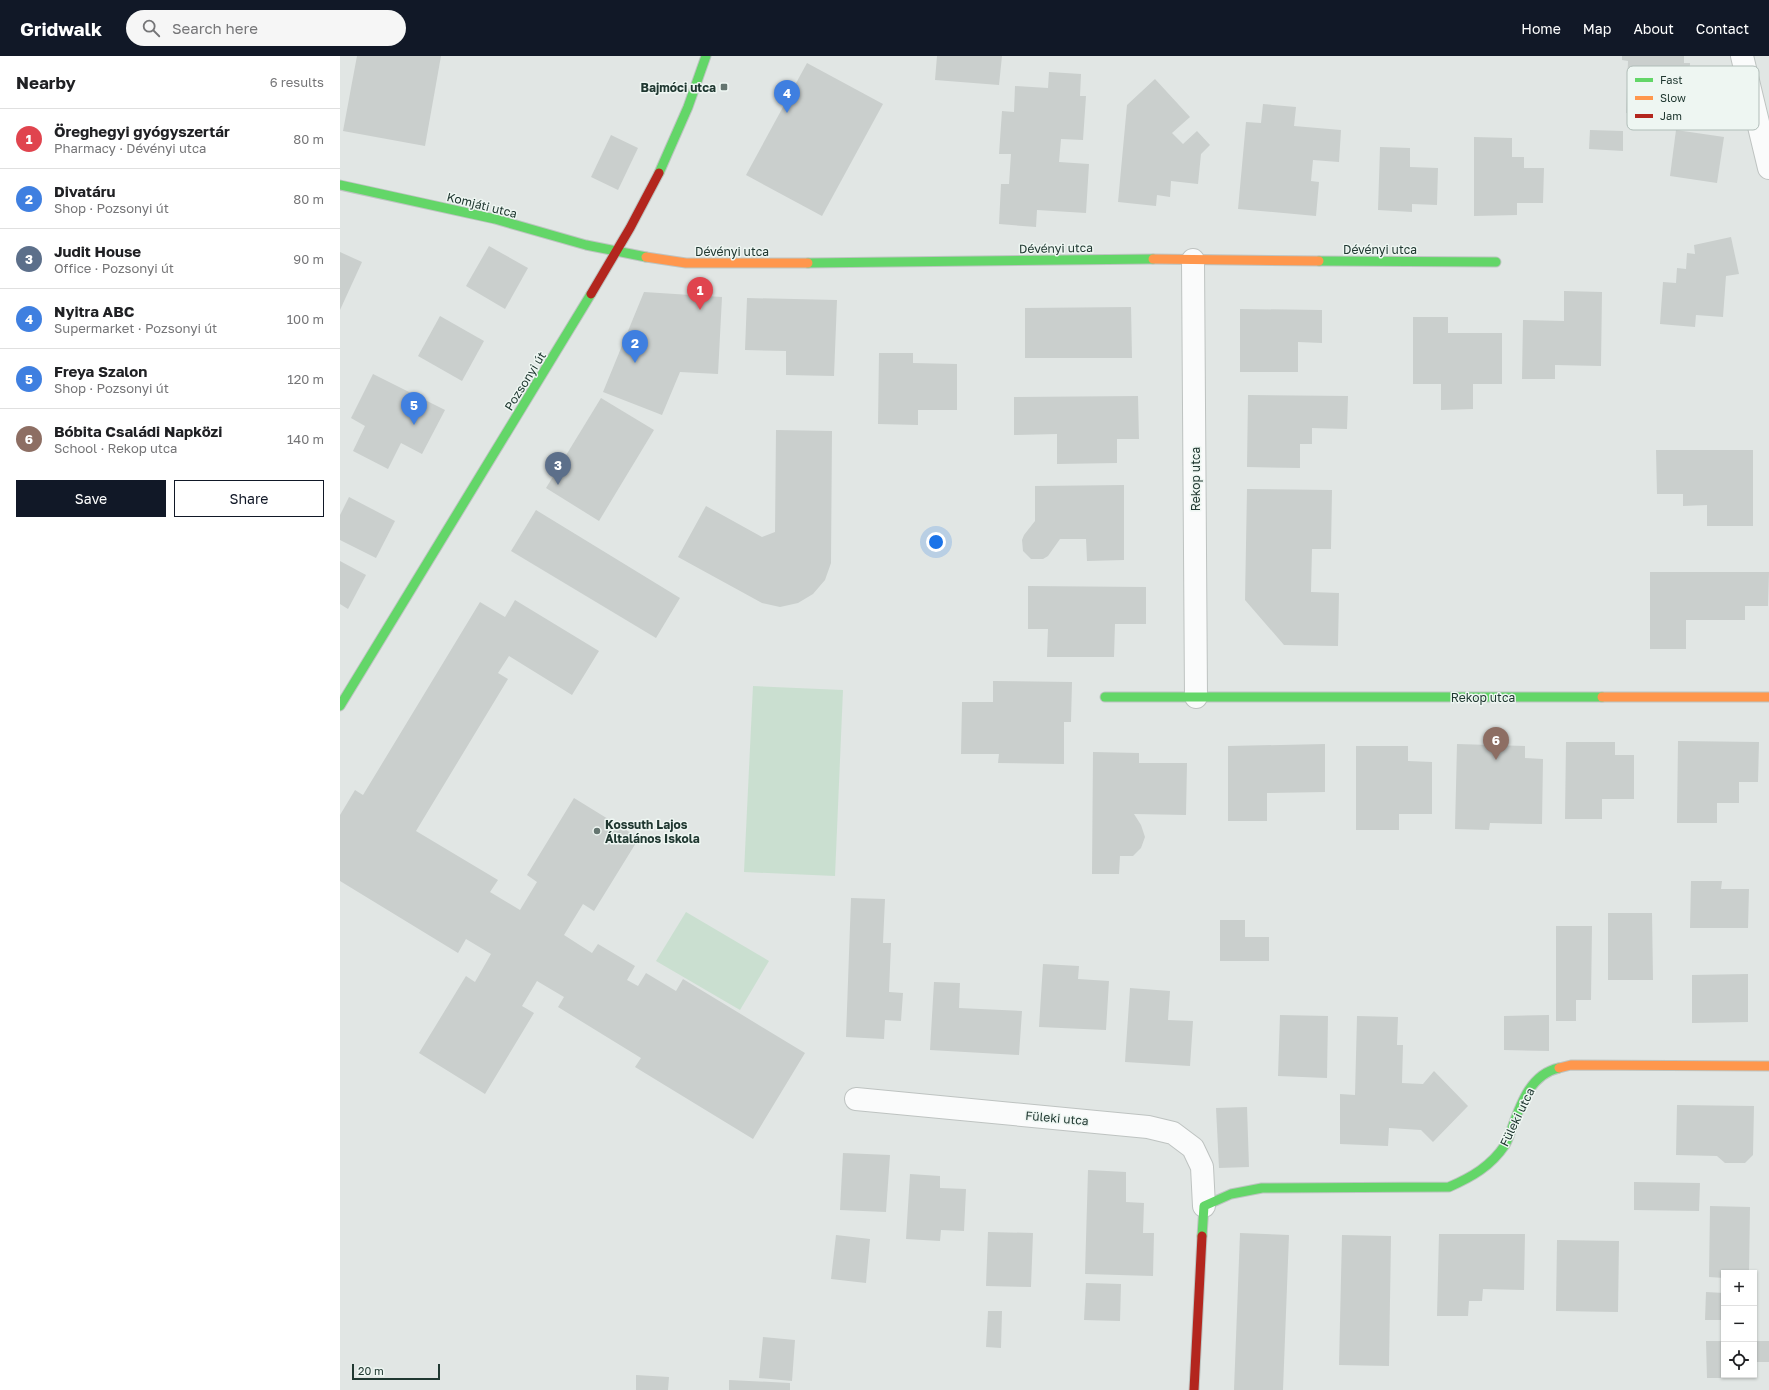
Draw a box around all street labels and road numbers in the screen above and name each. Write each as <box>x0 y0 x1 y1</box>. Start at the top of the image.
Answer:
street label: Komjáti utca <box>445 189 519 221</box>
street label: Dévényi utca <box>1019 240 1093 256</box>
street label: Dévényi utca <box>1343 242 1417 257</box>
street label: Dévényi utca <box>695 244 769 259</box>
street label: Pozsonyi út <box>501 349 549 413</box>
street label: Rekop utca <box>1188 447 1203 511</box>
street label: Rekop utca <box>1451 690 1515 705</box>
street label: Füleki utca <box>1496 1085 1538 1149</box>
street label: Füleki utca <box>1025 1108 1089 1128</box>

